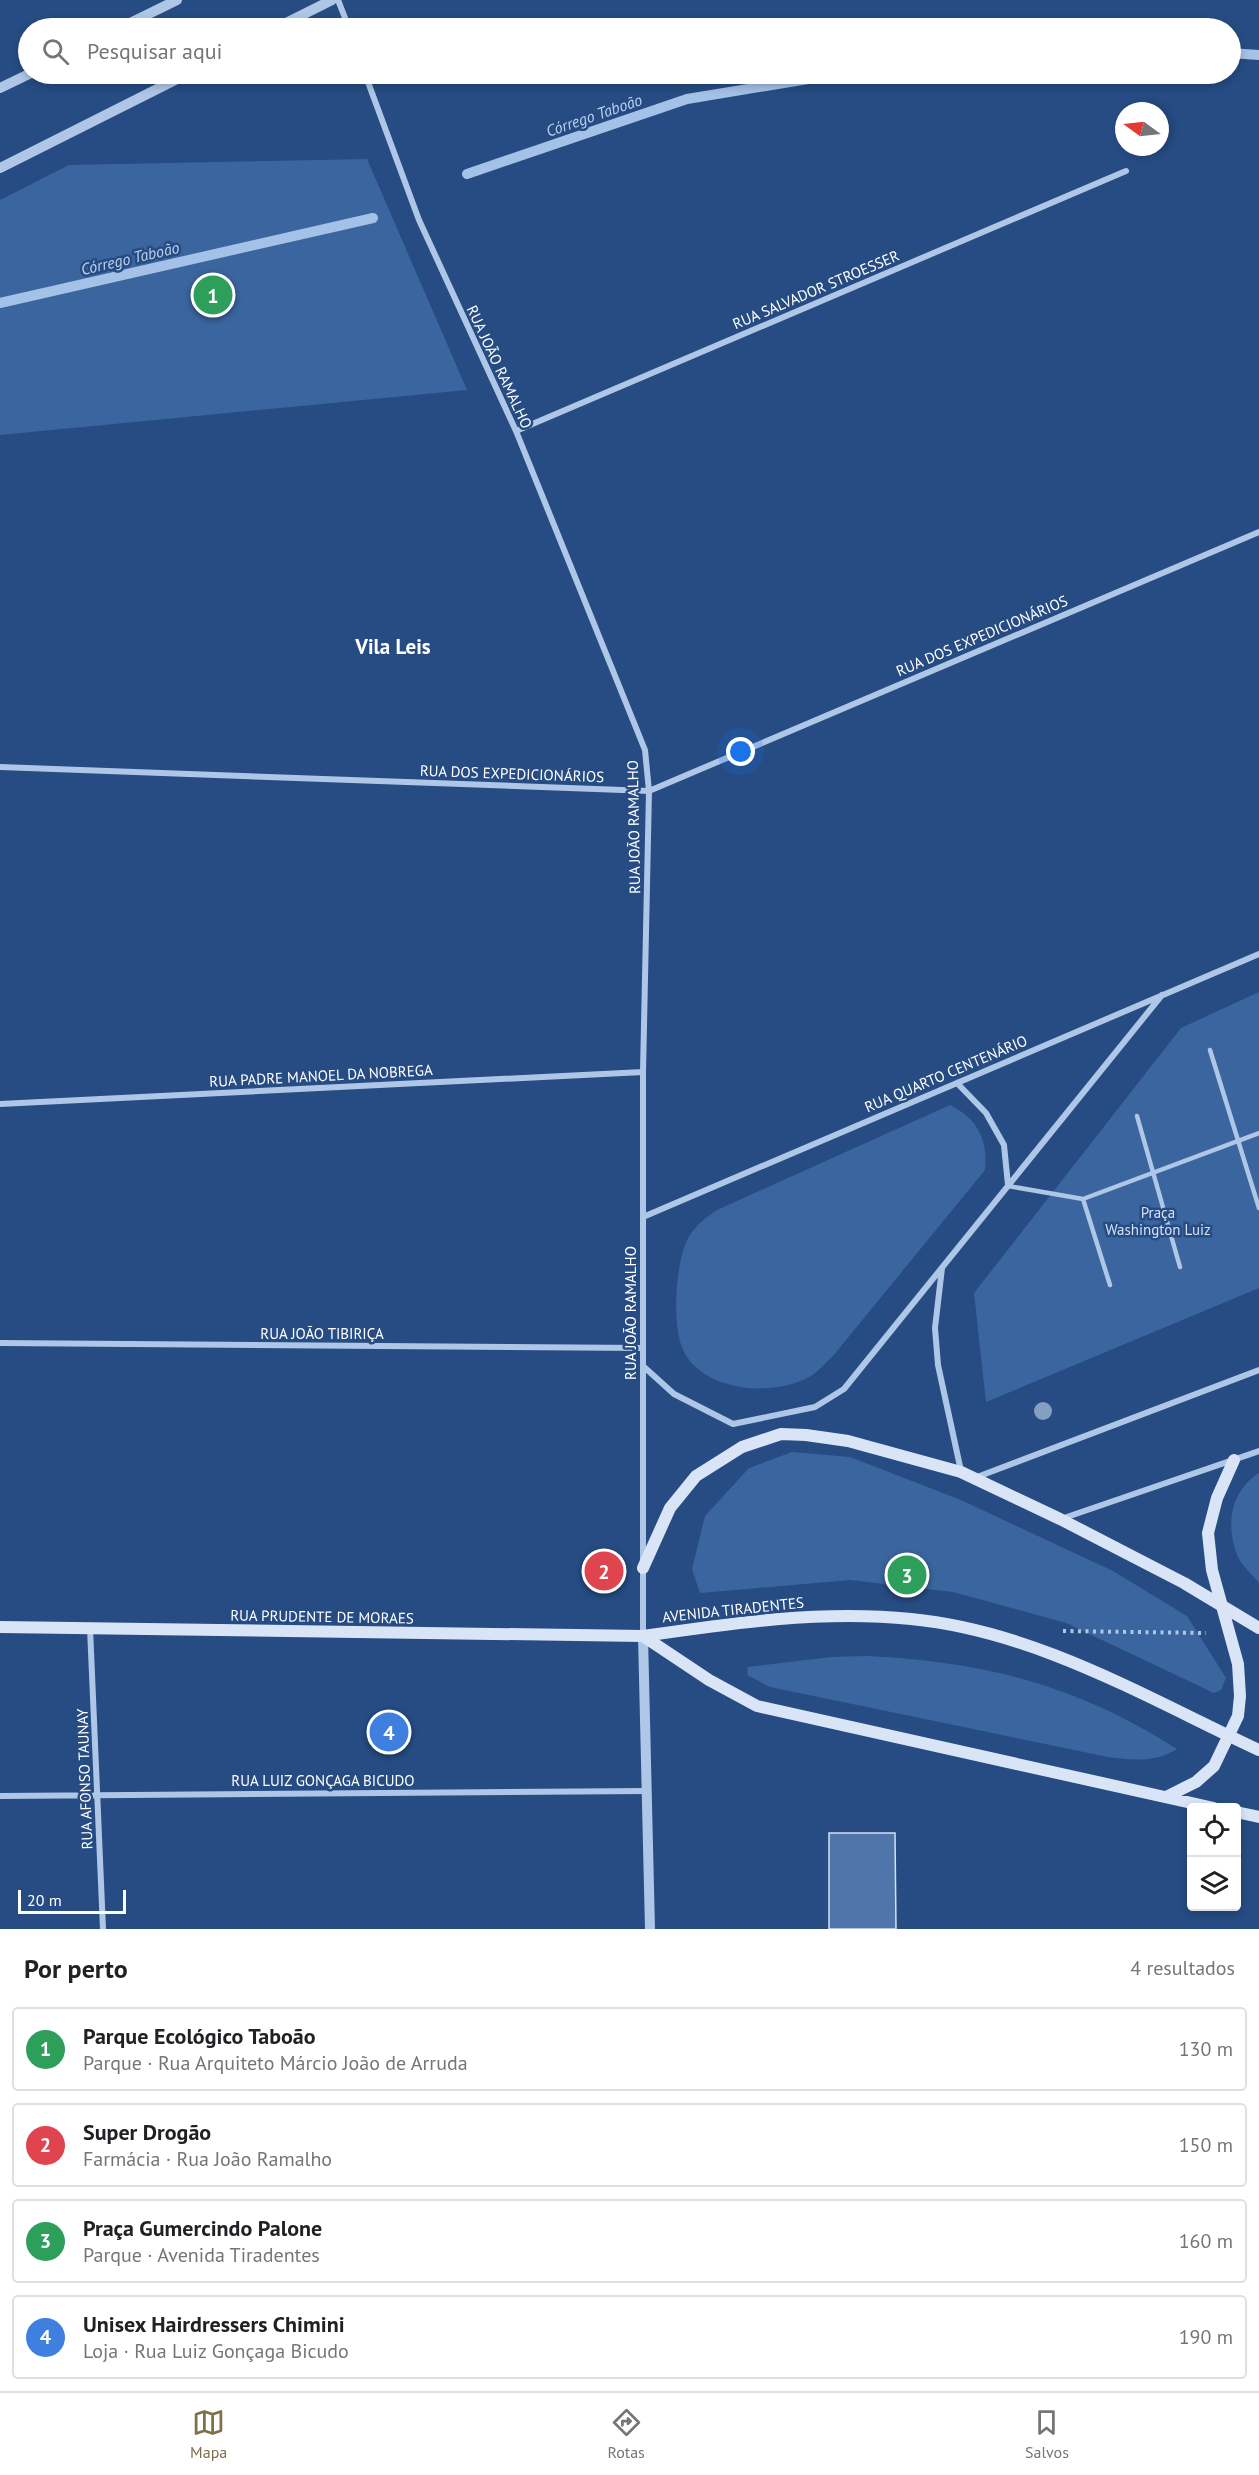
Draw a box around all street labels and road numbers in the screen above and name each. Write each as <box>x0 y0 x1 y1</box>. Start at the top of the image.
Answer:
street label: RUA SALVADOR STROESSER <box>730 246 902 333</box>
street label: RUA JOÃO RAMALHO <box>463 302 536 431</box>
street label: RUA DOS EXPEDICIONÁRIOS <box>893 591 1070 680</box>
street label: RUA JOÃO RAMALHO <box>623 760 644 894</box>
street label: RUA DOS EXPEDICIONÁRIOS <box>420 761 605 786</box>
street label: RUA QUARTO CENTENÁRIO <box>862 1031 1030 1116</box>
street label: RUA PADRE MANOEL DA NOBREGA <box>209 1060 433 1091</box>
street label: RUA JOÃO RAMALHO <box>621 1246 640 1380</box>
street label: RUA JOÃO TIBIRIÇA <box>260 1324 384 1343</box>
street label: AVENIDA TIRADENTES <box>661 1593 805 1626</box>
street label: RUA PRUDENTE DE MORAES <box>230 1605 414 1628</box>
street label: RUA AFONSO TAUNAY <box>73 1708 96 1850</box>
street label: RUA LUIZ GONÇAGA BICUDO <box>231 1771 415 1790</box>

